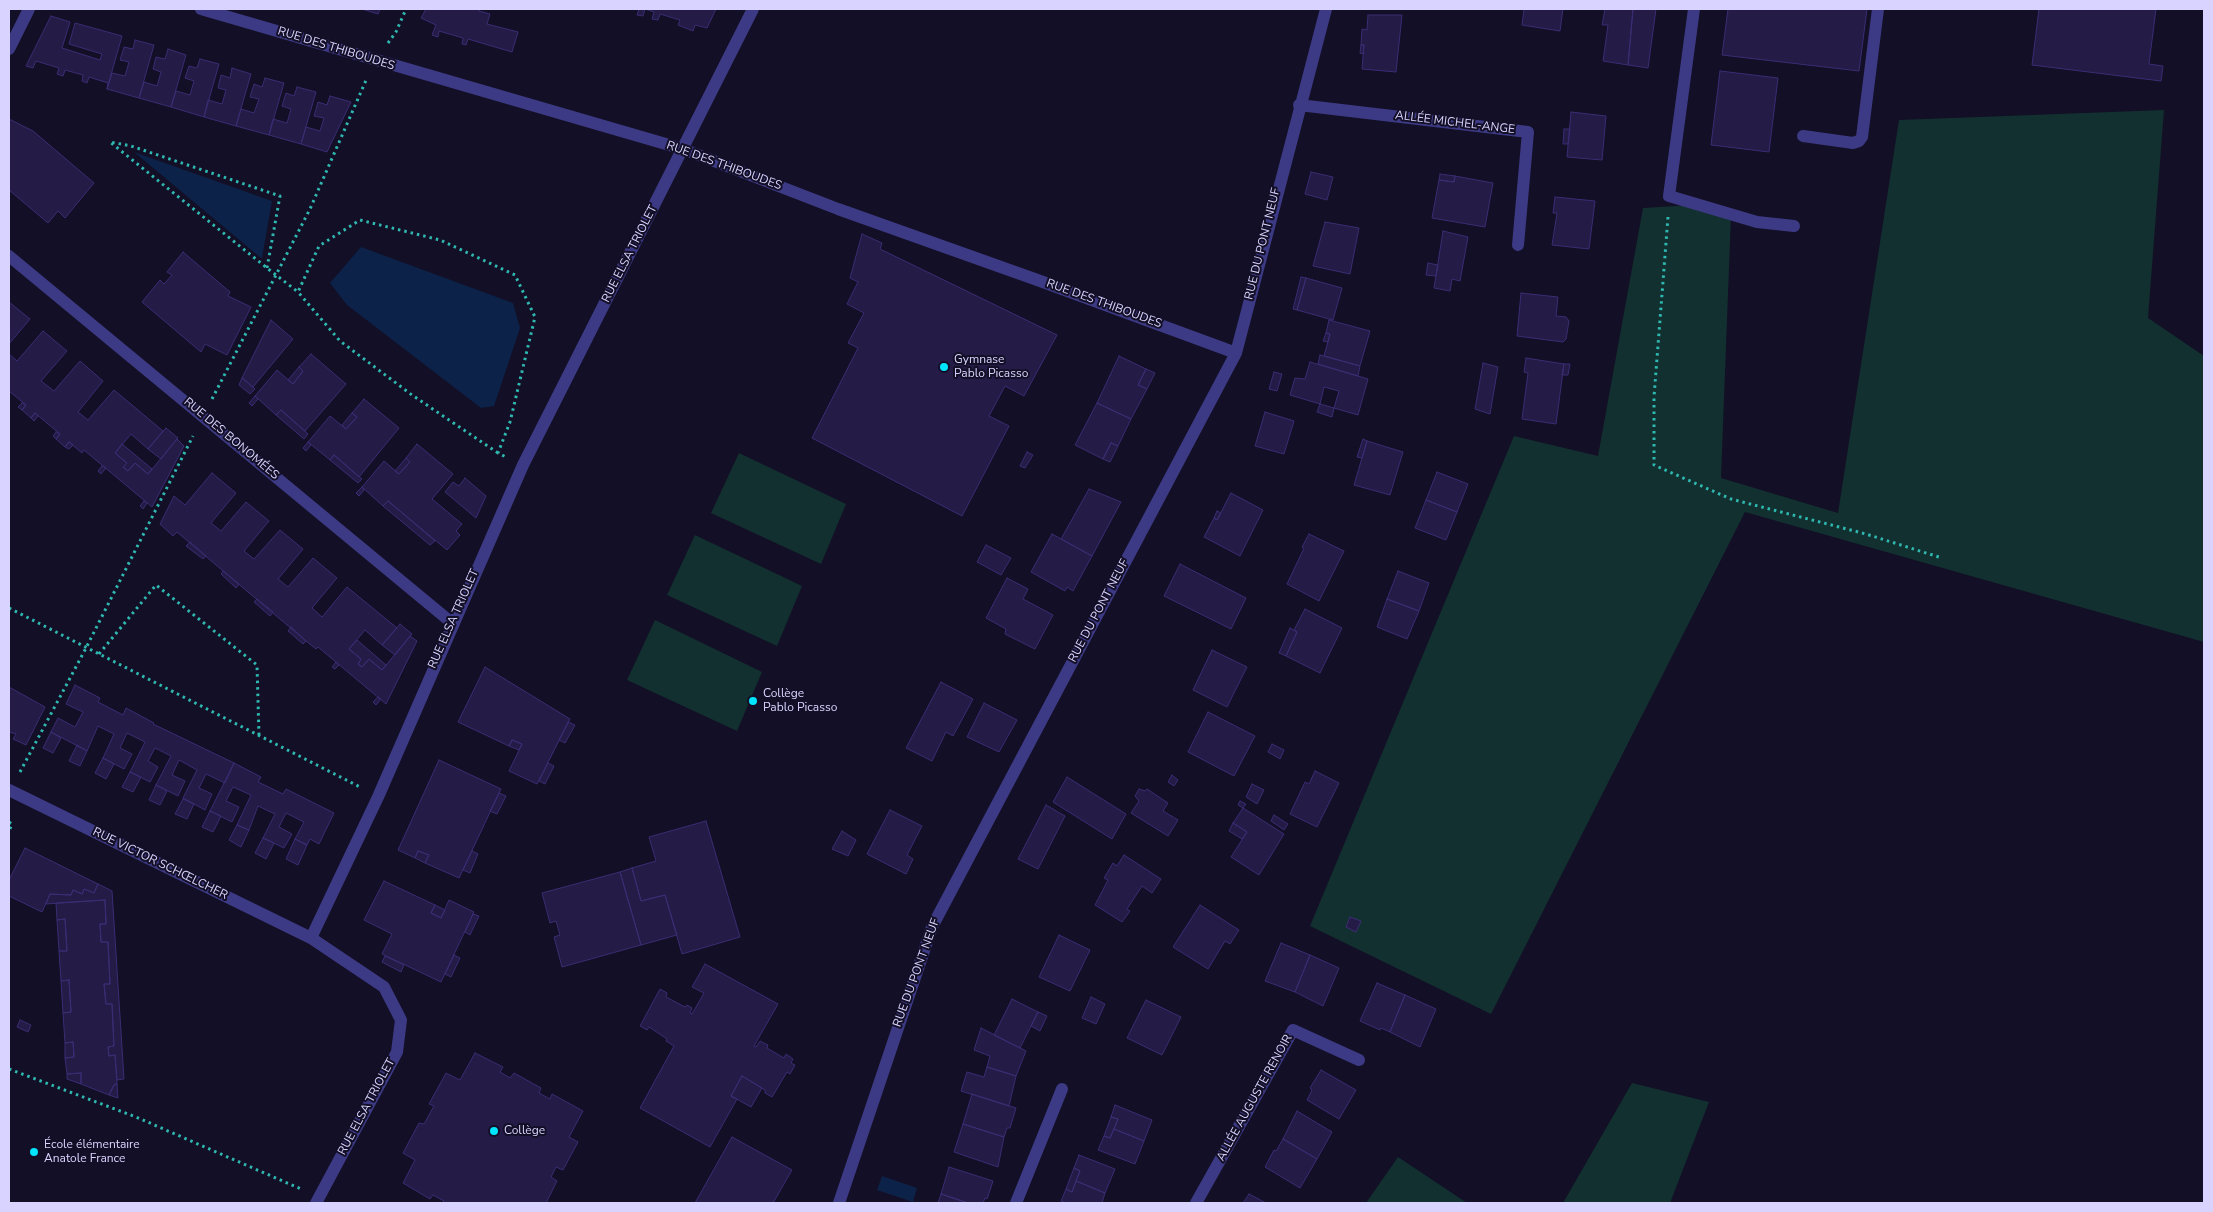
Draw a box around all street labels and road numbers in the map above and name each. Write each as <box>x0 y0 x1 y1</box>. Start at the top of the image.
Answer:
street label: RUE DES THIBOUDES <box>276 24 396 74</box>
street label: ALLÉE MICHEL-ANGE <box>1394 109 1516 137</box>
street label: RUE DES THIBOUDES <box>664 138 784 194</box>
street label: RUE DU PONT NEUF <box>1242 187 1284 301</box>
street label: RUE ELSA TRIOLET <box>599 203 661 305</box>
street label: RUE DES THIBOUDES <box>1044 276 1164 332</box>
street label: RUE DES BONOMÉES <box>180 395 282 483</box>
street label: RUE DU PONT NEUF <box>1066 557 1132 665</box>
street label: RUE ELSA TRIOLET <box>426 567 482 671</box>
street label: RUE VICTOR SCHŒLCHER <box>90 825 230 903</box>
street label: RUE DU PONT NEUF <box>891 917 943 1029</box>
street label: ALLÉE AUGUSTE RENOIR <box>1214 1032 1296 1164</box>
street label: RUE ELSA TRIOLET <box>335 1056 399 1158</box>

